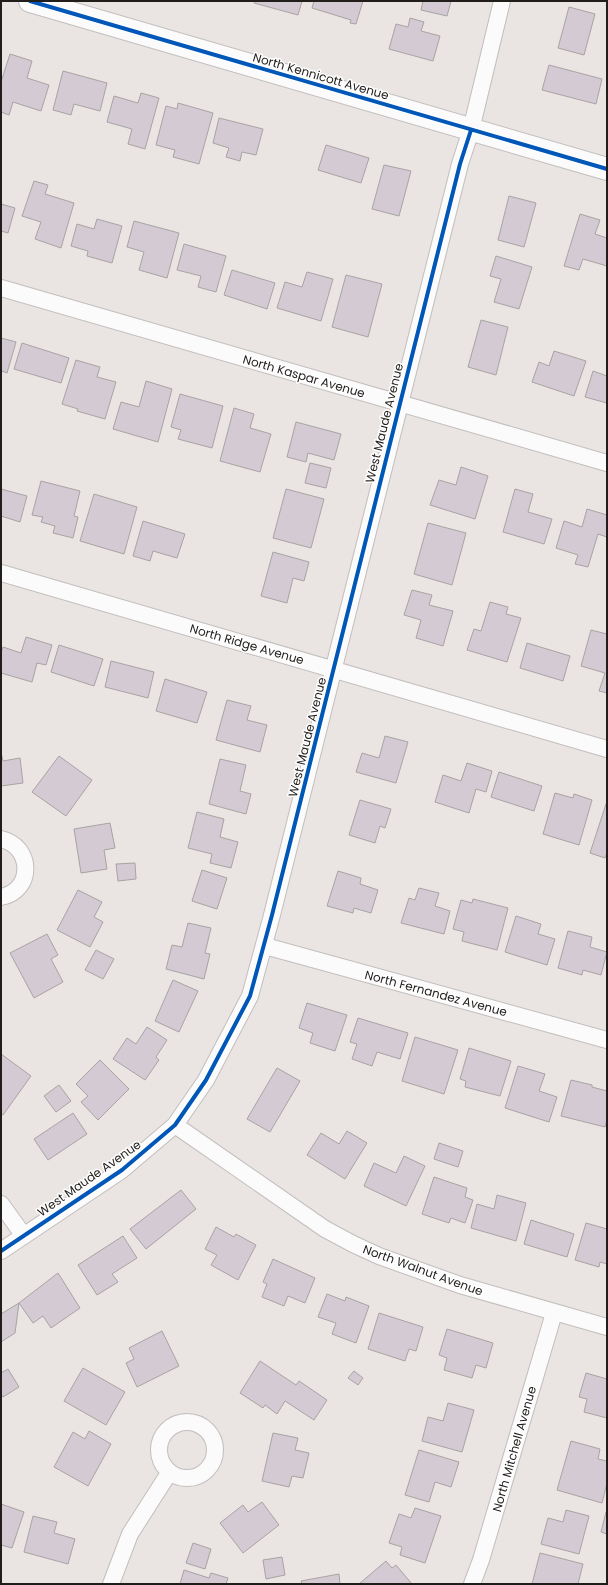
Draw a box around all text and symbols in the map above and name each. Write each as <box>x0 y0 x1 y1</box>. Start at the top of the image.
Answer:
street label: North Kennicott Avenue <box>251 48 391 104</box>
street label: North Kaspar Avenue <box>241 350 367 402</box>
street label: West Maude Avenue <box>361 361 407 485</box>
street label: North Ridge Avenue <box>188 620 306 668</box>
street label: West Maude Avenue <box>284 675 330 799</box>
street label: North Fernandez Avenue <box>363 966 509 1020</box>
street label: West Maude Avenue <box>34 1136 144 1220</box>
street label: North Walnut Avenue <box>361 1240 485 1300</box>
street label: North Mitchell Avenue <box>488 1384 540 1514</box>

